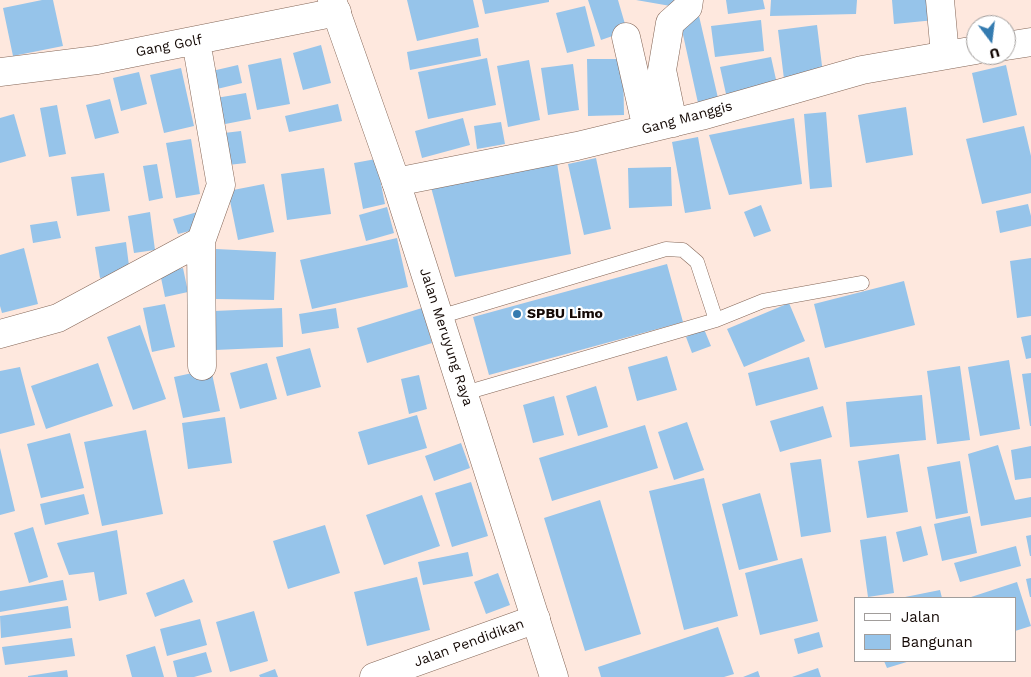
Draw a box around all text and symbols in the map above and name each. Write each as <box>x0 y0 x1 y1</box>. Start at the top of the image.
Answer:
north arrow <box>966 15 1016 65</box>
street label: Gang Golf <box>134 31 204 61</box>
text: U <box>988 45 1002 63</box>
street label: Gang Manggis <box>640 98 734 138</box>
street label: Jalan Meruyung Raya <box>416 266 476 408</box>
place label: SPBU Limo <box>527 306 603 322</box>
marker: SPBU Limo <box>511 308 523 320</box>
legend <box>854 597 1016 662</box>
text: Jalan <box>901 608 940 626</box>
street label: Jalan Pendidikan <box>412 615 526 671</box>
text: Bangunan <box>901 633 973 651</box>

